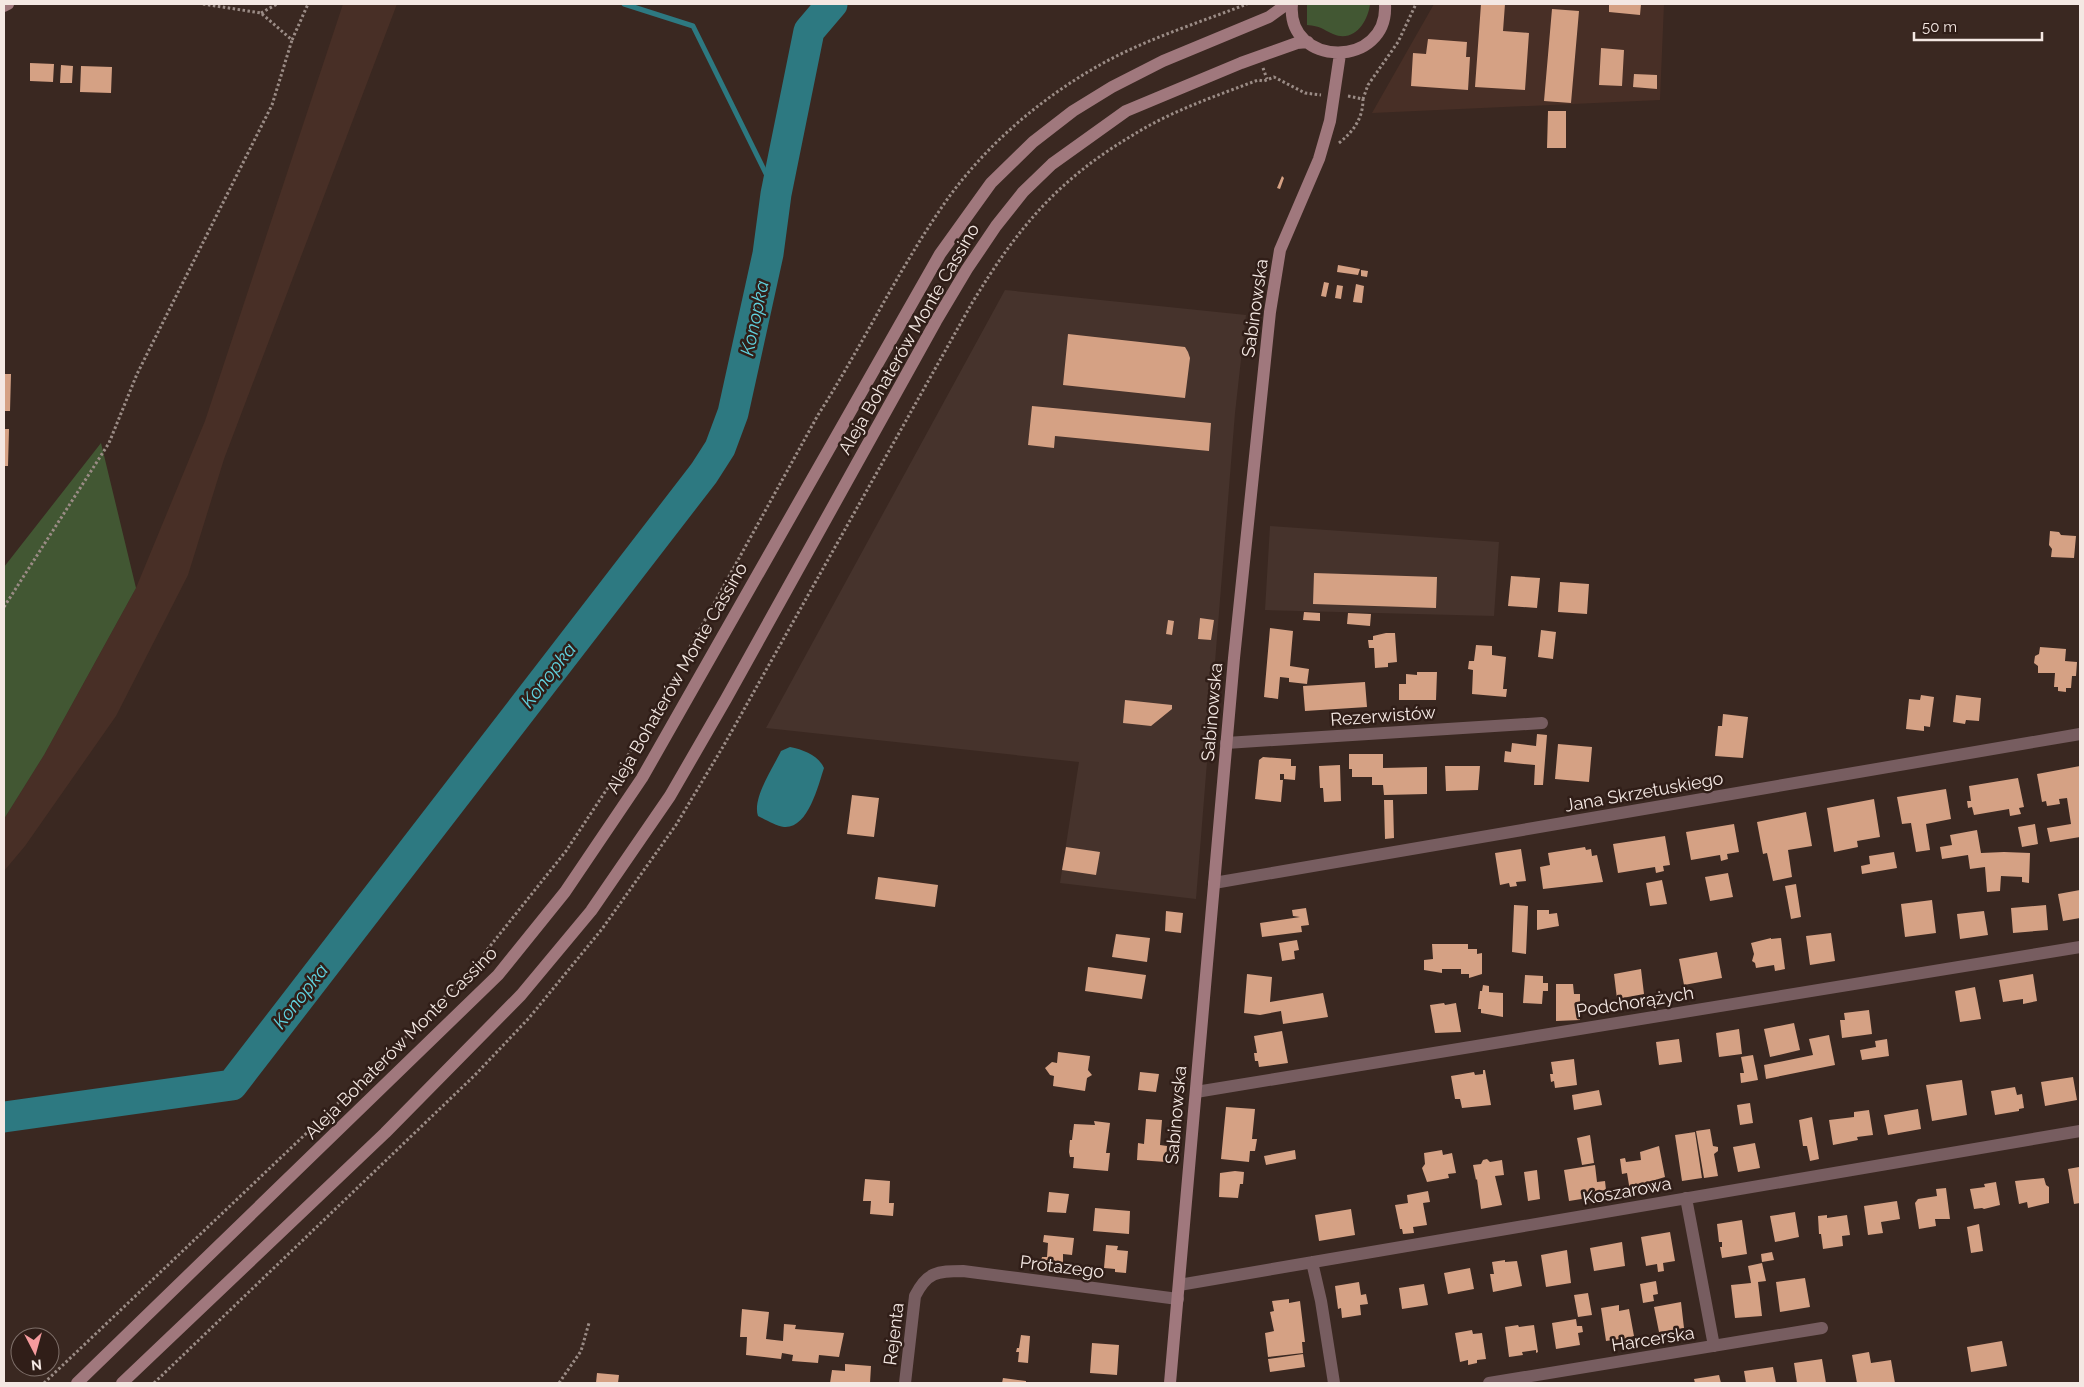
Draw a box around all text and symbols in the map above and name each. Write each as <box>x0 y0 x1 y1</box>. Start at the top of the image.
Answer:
scale bar <box>1914 10 2042 42</box>
text: 50 m <box>1922 18 1957 36</box>
street label: Aleja Bohaterów Monte Cassino <box>834 219 984 458</box>
street label: Sabinowska <box>1237 257 1272 358</box>
water label: Konopka <box>735 278 773 358</box>
street label: Aleja Bohaterów Monte Cassino <box>602 558 752 797</box>
water label: Konopka <box>516 638 580 712</box>
street label: Sabinowska <box>1197 662 1226 762</box>
street label: Rezerwistów <box>1330 701 1437 730</box>
street label: Jana Skrzetuskiego <box>1563 767 1725 816</box>
street label: Aleja Bohaterów Monte Cassino <box>300 942 501 1143</box>
water label: Konopka <box>268 959 332 1033</box>
street label: Podchorążych <box>1575 982 1695 1021</box>
street label: Sabinowska <box>1161 1065 1190 1165</box>
street label: Koszarowa <box>1581 1172 1673 1209</box>
street label: Protazego <box>1019 1251 1106 1282</box>
street label: Rejenta <box>879 1301 908 1366</box>
street label: Harcerska <box>1610 1322 1696 1355</box>
north arrow <box>10 1327 60 1377</box>
text: N <box>30 1356 43 1373</box>

